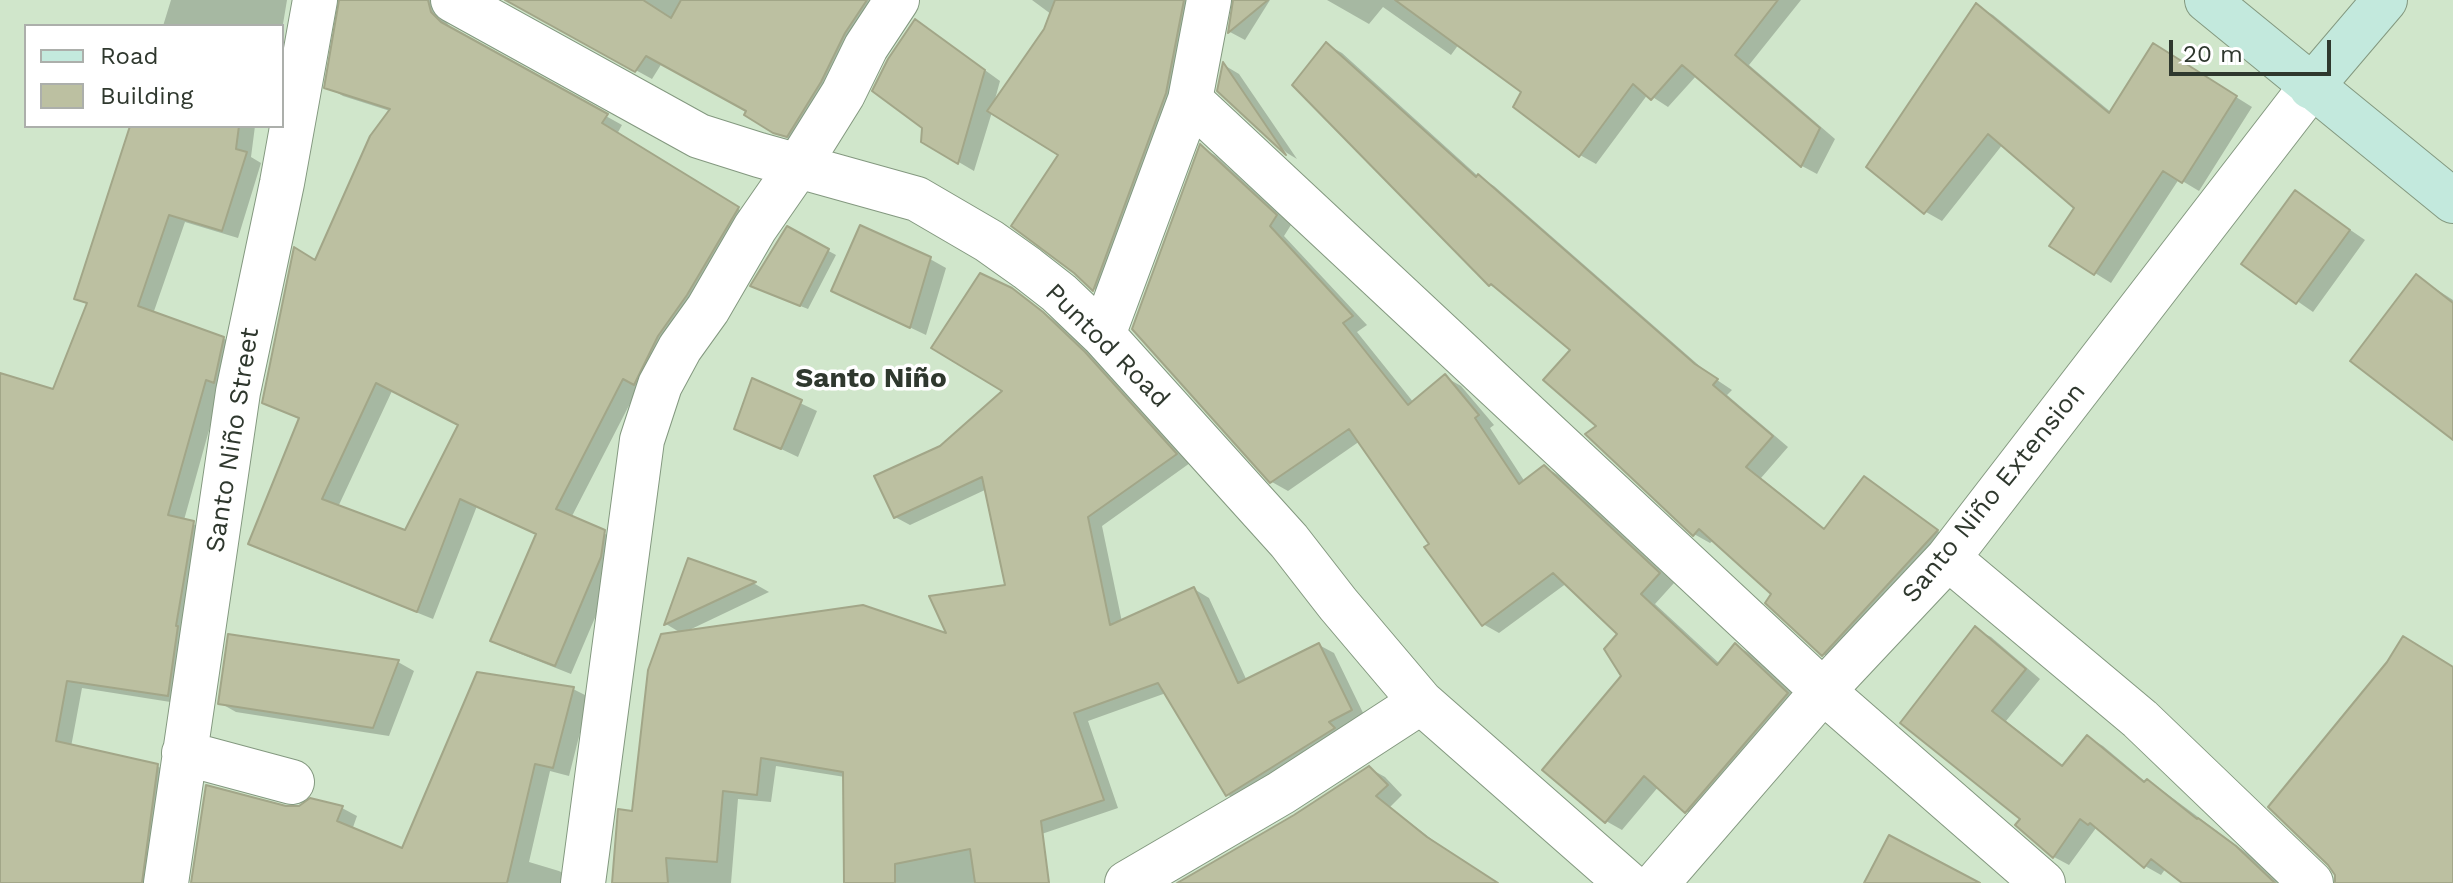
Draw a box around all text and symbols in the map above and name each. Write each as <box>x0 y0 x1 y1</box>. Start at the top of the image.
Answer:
legend <box>24 24 284 128</box>
scale bar <box>2173 24 2335 74</box>
text: 20 m <box>2183 40 2243 68</box>
text: Road <box>100 42 159 70</box>
text: Building <box>100 82 193 110</box>
street label: Puntod Road <box>1038 277 1176 415</box>
street label: Santo Niño Street <box>200 325 266 555</box>
district label: Santo Niño <box>795 362 947 396</box>
street label: Santo Niño Extension <box>1896 377 2092 609</box>

